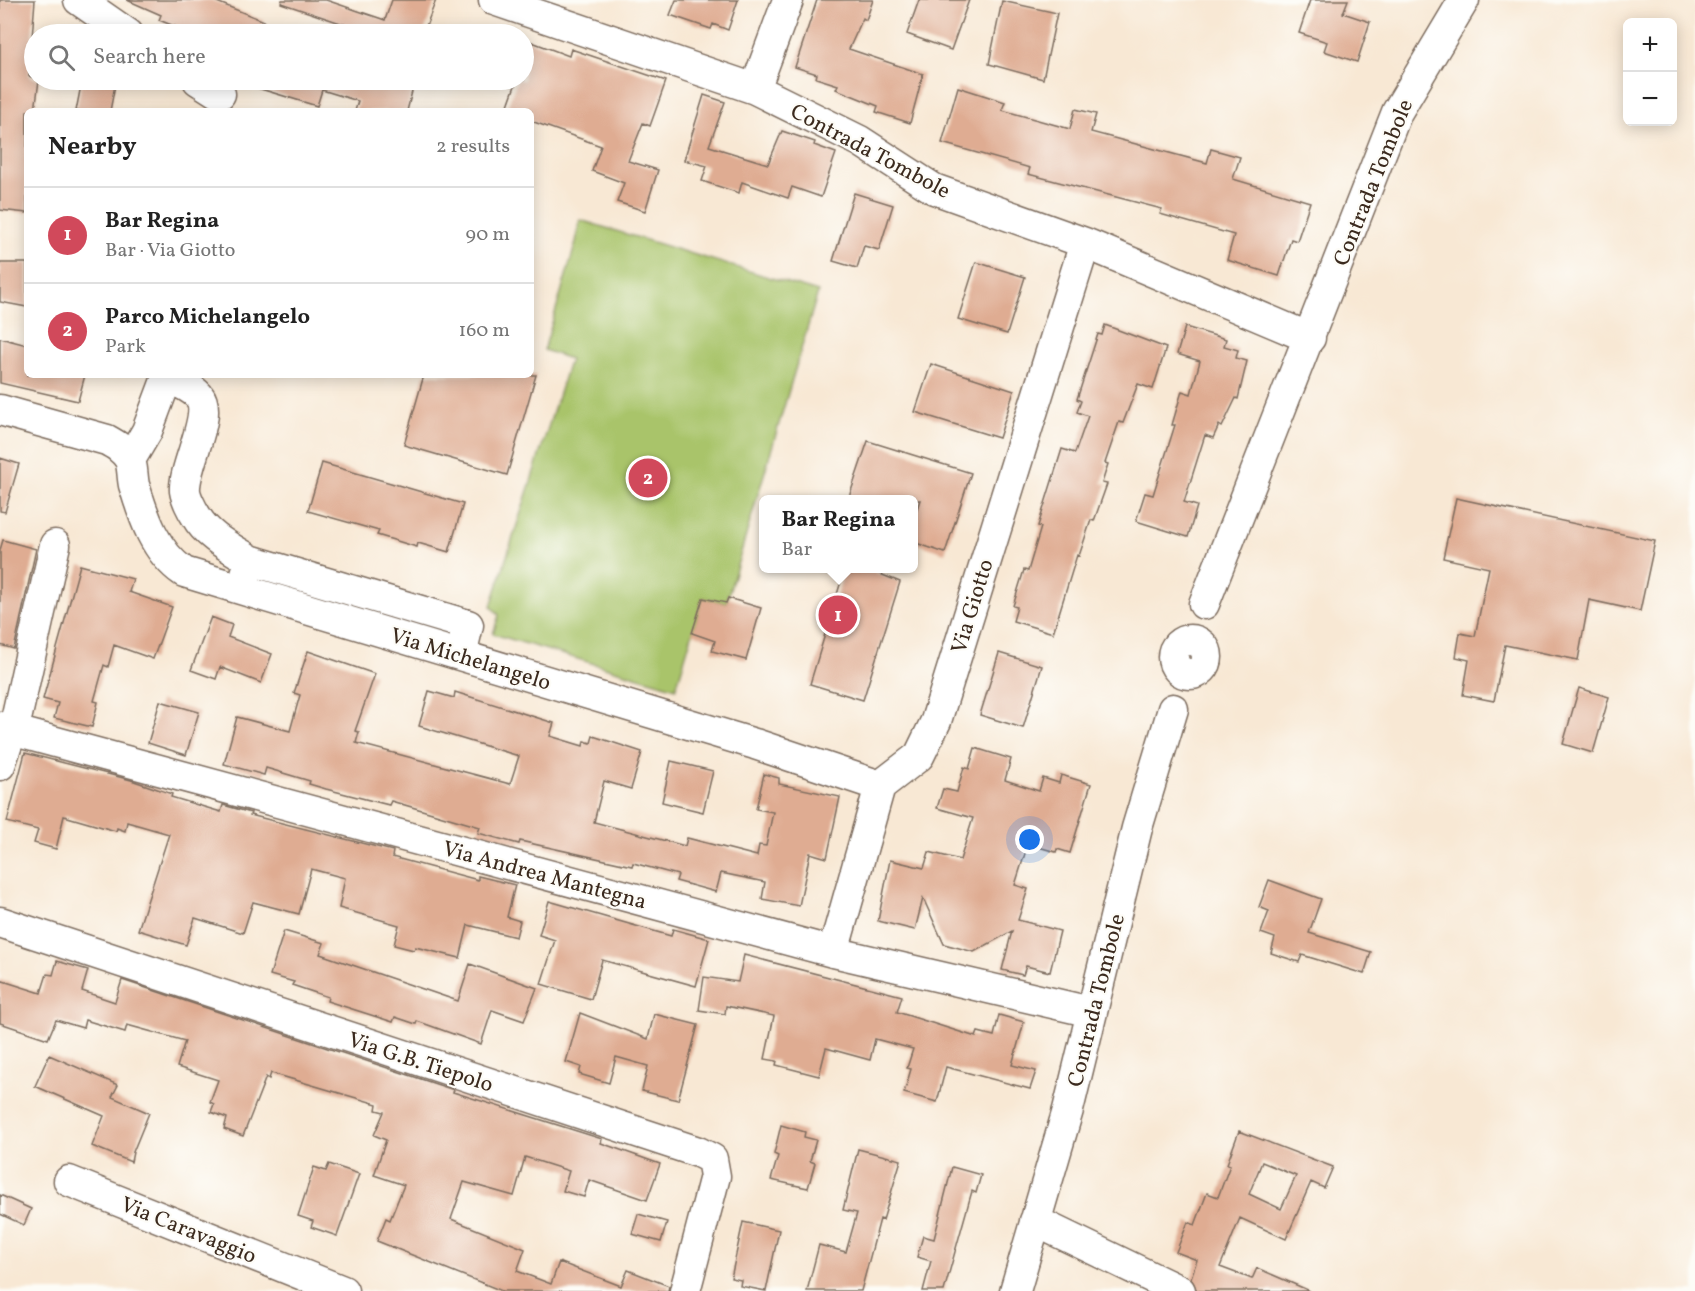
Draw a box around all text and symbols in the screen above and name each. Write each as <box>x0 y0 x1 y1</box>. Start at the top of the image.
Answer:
map controls <box>1623 18 1677 126</box>
button: + <box>1623 18 1677 72</box>
search box <box>24 24 534 90</box>
icon: search <box>45 41 78 74</box>
text: Search here <box>93 42 206 73</box>
button: − <box>1623 72 1677 126</box>
street label: Contrada Tombole <box>1327 95 1422 271</box>
street label: Contrada Tombole <box>784 97 955 207</box>
text: Nearby <box>48 129 137 165</box>
text: 2 results <box>436 133 510 161</box>
text: Bar Regina <box>105 206 219 237</box>
text: 1 <box>63 221 72 249</box>
text: 90 m <box>466 221 510 249</box>
text: Bar · Via Giotto <box>105 237 235 265</box>
text: Parco Michelangelo <box>105 302 310 333</box>
text: 2 <box>62 317 73 345</box>
text: 160 m <box>458 317 510 345</box>
text: Park <box>105 333 146 361</box>
pin: 2 <box>628 456 668 500</box>
popup <box>759 495 918 573</box>
text: Bar Regina <box>781 505 896 536</box>
text: Bar <box>781 536 812 564</box>
street label: Via Giotto <box>944 556 1002 658</box>
pin: 1 <box>818 592 858 638</box>
street label: Via Michelangelo <box>386 621 554 700</box>
your location <box>1015 825 1044 854</box>
street label: Via Andrea Mantegna <box>439 834 650 919</box>
street label: Contrada Tombole <box>1061 911 1134 1090</box>
street label: Via G.B. Tiepolo <box>344 1025 497 1101</box>
street label: Via Caravaggio <box>115 1190 261 1273</box>

